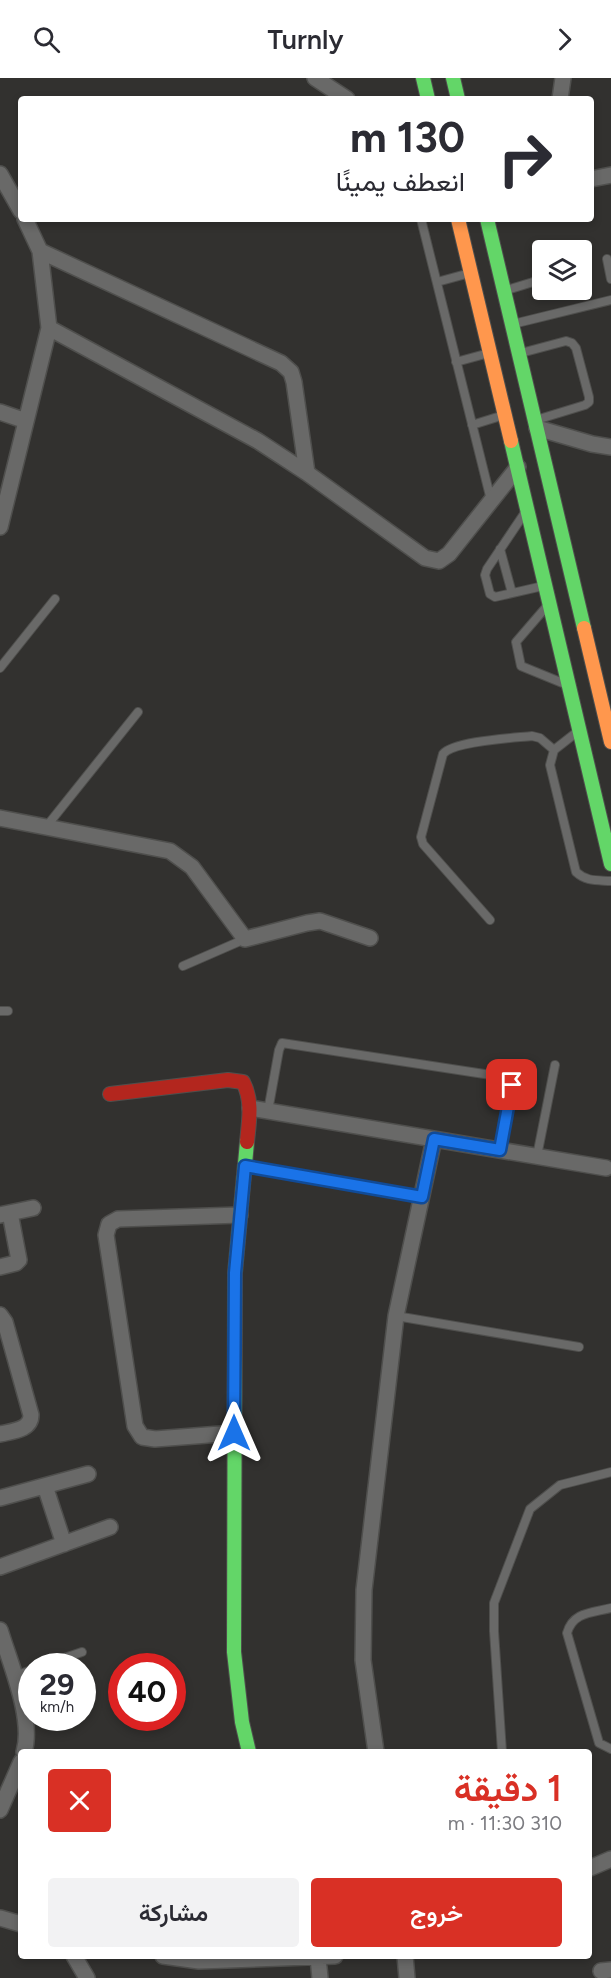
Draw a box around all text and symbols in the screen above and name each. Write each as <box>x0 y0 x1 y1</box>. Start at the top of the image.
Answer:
icon: search <box>30 23 63 56</box>
text: Turnly <box>268 23 343 56</box>
icon: forward <box>548 23 581 56</box>
text: 130 m <box>350 112 465 163</box>
icon: right <box>486 120 564 198</box>
text: انعطف يمينًا <box>336 165 465 198</box>
map controls <box>532 240 592 300</box>
button: layers <box>532 240 592 300</box>
pin <box>486 1059 537 1110</box>
icon: arrive <box>495 1068 528 1101</box>
position arrow <box>202 1401 266 1465</box>
speed limit sign: 40 <box>108 1653 186 1731</box>
text: 29 <box>40 1666 74 1703</box>
text: km/h <box>40 1698 74 1716</box>
text: 1 دقيقة <box>454 1767 562 1810</box>
button: close <box>48 1769 111 1832</box>
text: 310 m · 11:30 <box>448 1811 562 1835</box>
button: مشاركة <box>48 1878 299 1947</box>
button: خروج <box>311 1878 562 1947</box>

